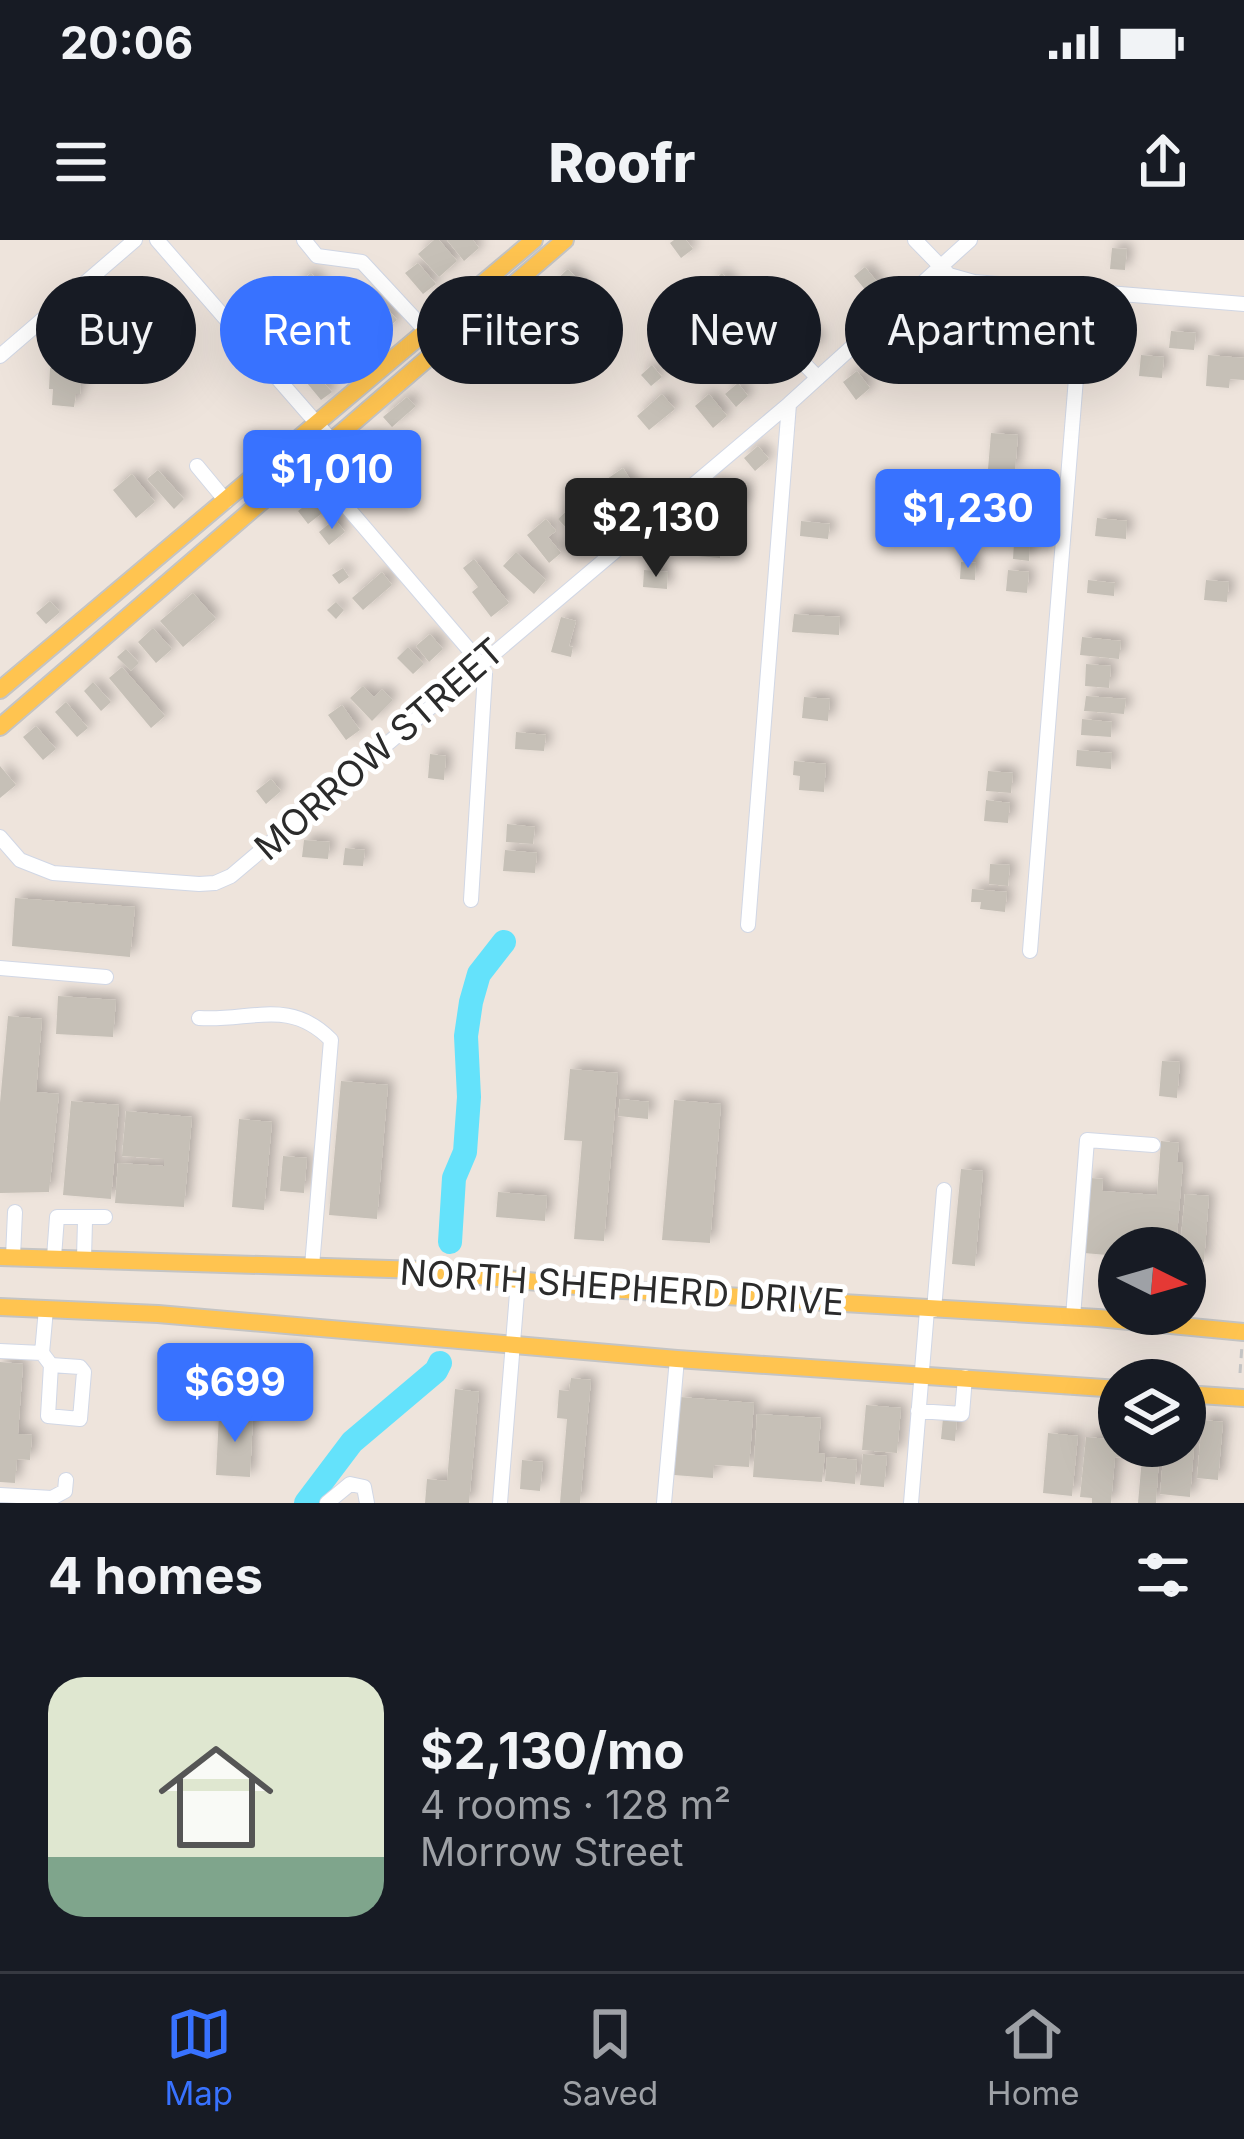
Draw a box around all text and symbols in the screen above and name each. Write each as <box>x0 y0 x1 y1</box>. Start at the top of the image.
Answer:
text: 20:06 <box>60 15 193 70</box>
icon: menu <box>48 129 114 195</box>
icon: share <box>1130 129 1196 195</box>
text: Roofr <box>549 130 695 195</box>
chip: Buy <box>36 276 196 384</box>
chip: Rent <box>220 276 393 384</box>
chip: Filters <box>417 276 623 384</box>
chip: New <box>647 276 821 384</box>
chip: Apartment <box>845 276 1137 384</box>
pin: $1,010 <box>234 430 430 532</box>
text: $1,010 <box>270 445 394 492</box>
pin: $1,230 <box>870 469 1066 571</box>
pin: $2,130 <box>558 478 754 580</box>
text: $1,230 <box>902 484 1034 531</box>
text: $2,130 <box>592 493 720 540</box>
street label: MORROW STREET <box>245 629 513 869</box>
north arrow <box>1098 1227 1206 1335</box>
map controls <box>1098 1227 1206 1467</box>
street label: NORTH SHEPHERD DRIVE <box>398 1250 846 1324</box>
pin: $699 <box>164 1343 306 1445</box>
text: $699 <box>184 1358 286 1405</box>
button: layers <box>1098 1359 1206 1467</box>
icon: filters <box>1130 1542 1196 1608</box>
text: 4 homes <box>48 1545 263 1606</box>
text: $2,130/mo <box>420 1720 685 1781</box>
icon: home <box>144 1725 288 1869</box>
text: 4 rooms · 128 m² <box>420 1781 731 1828</box>
text: Morrow Street <box>420 1828 684 1875</box>
tab: Map <box>164 2001 233 2113</box>
tab: Saved <box>562 2001 658 2113</box>
tab: Home <box>987 2001 1080 2113</box>

